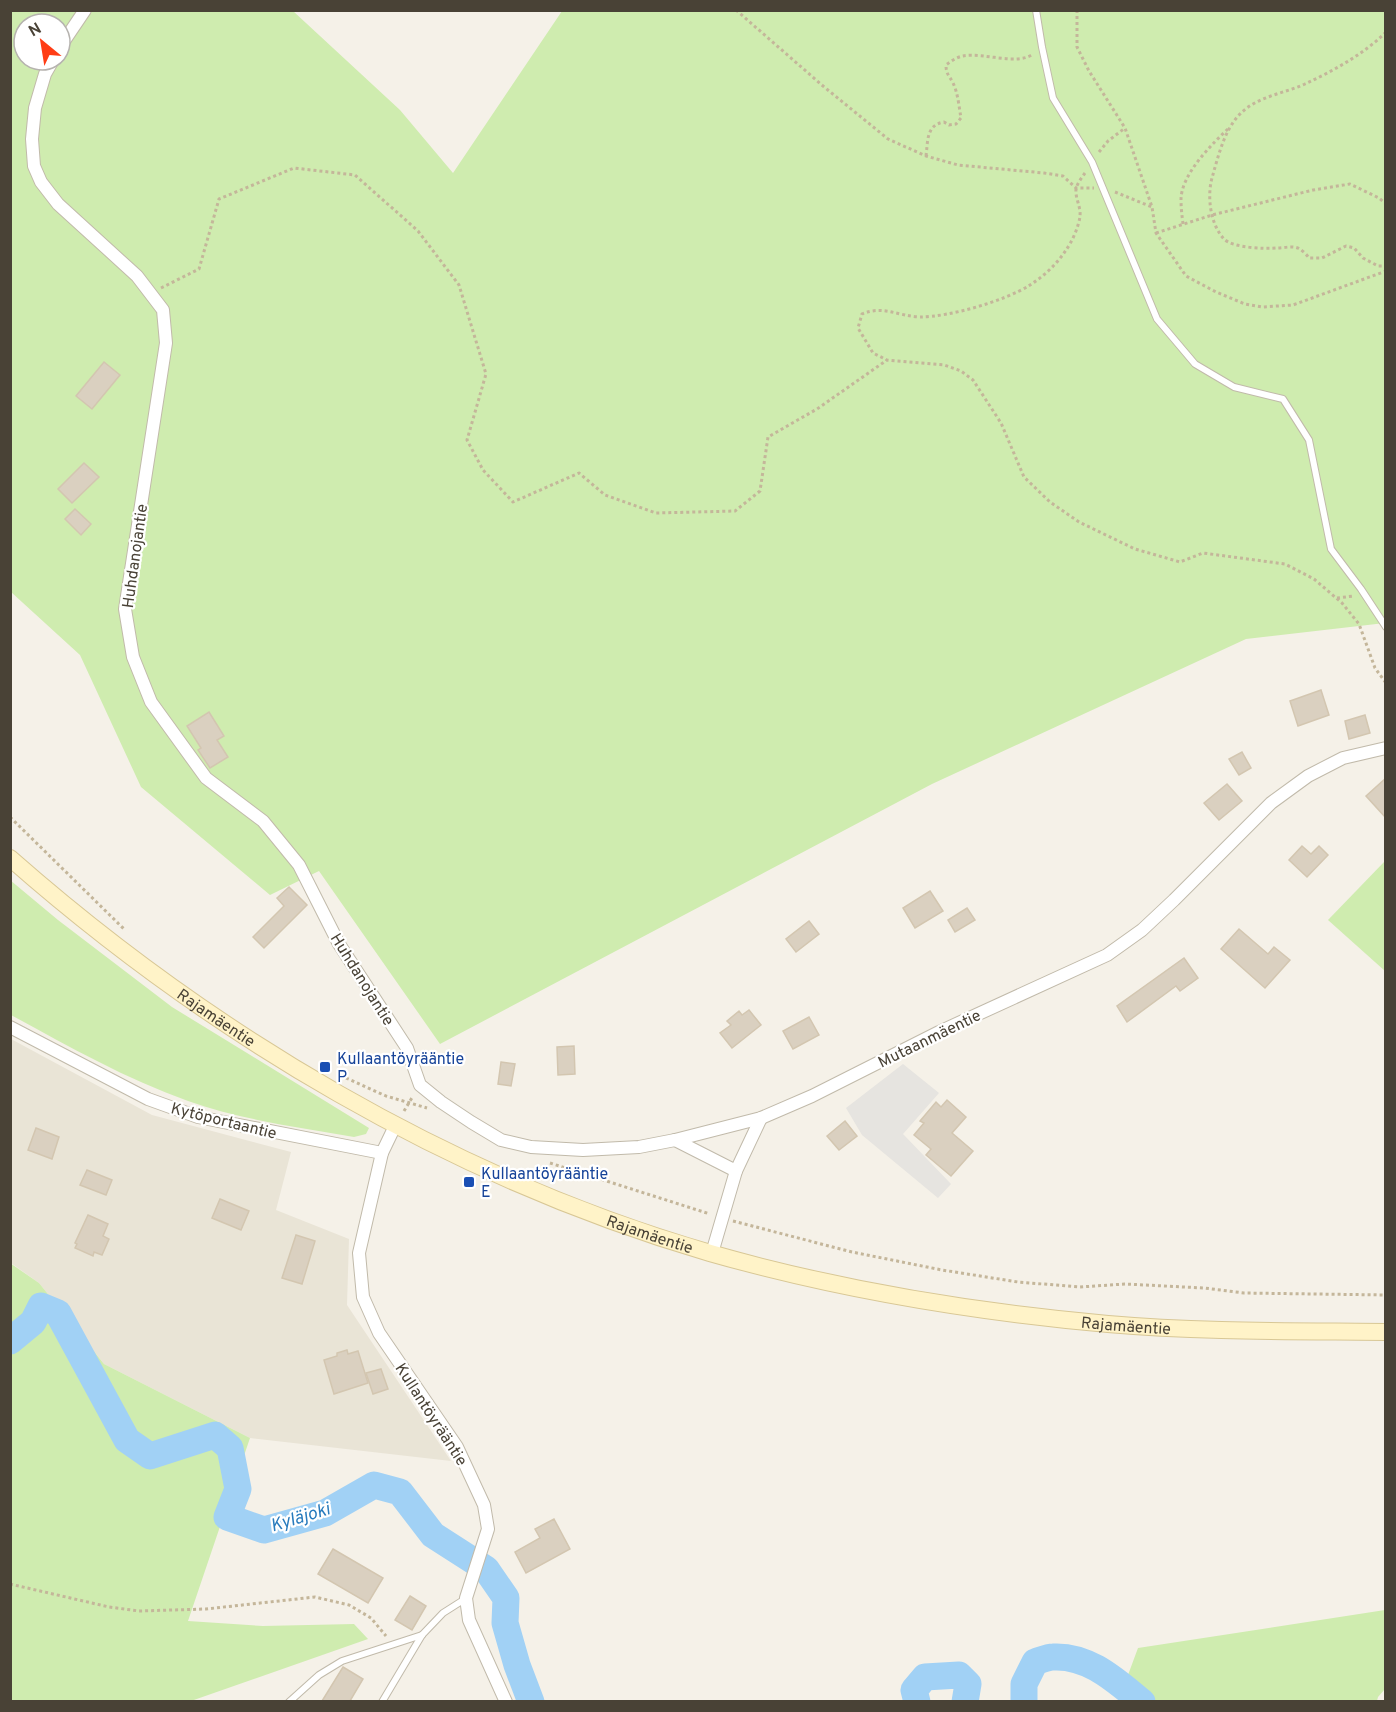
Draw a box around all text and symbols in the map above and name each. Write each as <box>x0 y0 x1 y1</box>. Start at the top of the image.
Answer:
north arrow <box>12 12 72 72</box>
text: N <box>26 19 45 42</box>
street label: Huhdanojantie <box>119 503 153 610</box>
street label: Huhdanojantie <box>325 930 398 1030</box>
street label: Rajamäentie <box>172 985 258 1052</box>
street label: Mutaanmäentie <box>875 1006 985 1073</box>
place label: Kullaantöyrääntie P <box>337 1050 464 1088</box>
marker: Kullaantöyrääntie P <box>318 1060 332 1074</box>
street label: Kytöportaantie <box>169 1099 278 1145</box>
place label: Kullaantöyrääntie E <box>481 1165 608 1203</box>
marker: Kullaantöyrääntie E <box>462 1175 476 1189</box>
street label: Rajamäentie <box>603 1212 695 1259</box>
street label: Rajamäentie <box>1080 1313 1171 1340</box>
street label: Kullantöyrääntie <box>390 1360 471 1470</box>
water label: Kyläjoki <box>268 1498 335 1538</box>

